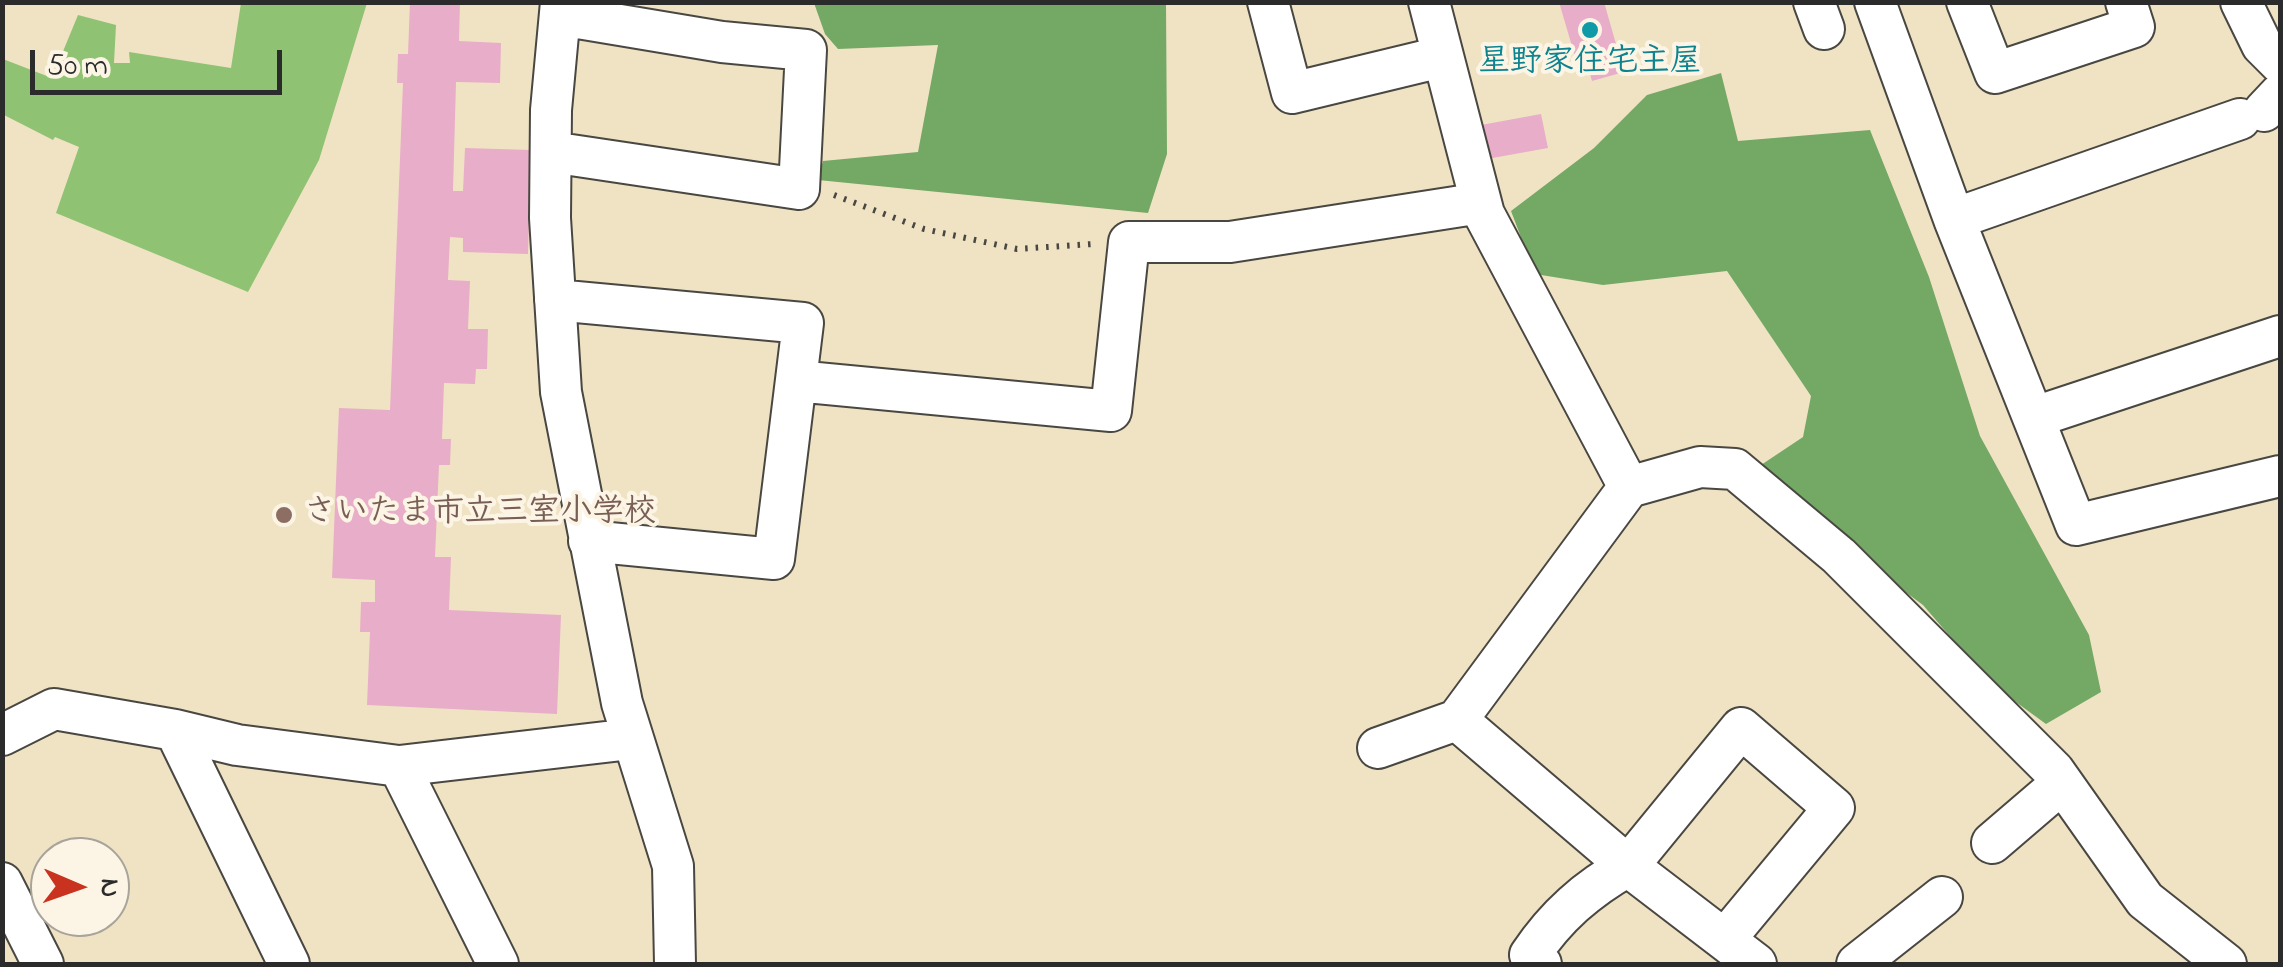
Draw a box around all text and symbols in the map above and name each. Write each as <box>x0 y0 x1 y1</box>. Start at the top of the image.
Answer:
marker: 星野家住宅主屋 <box>1579 19 1601 41</box>
scale bar <box>35 30 288 92</box>
text: 50 m <box>47 45 108 89</box>
place label: 星野家住宅主屋 <box>1478 46 1702 84</box>
place label: さいたま市立三室小学校 <box>304 496 656 534</box>
marker: さいたま市立三室小学校 <box>273 504 295 526</box>
north arrow <box>30 837 130 937</box>
text: N <box>88 878 129 898</box>

